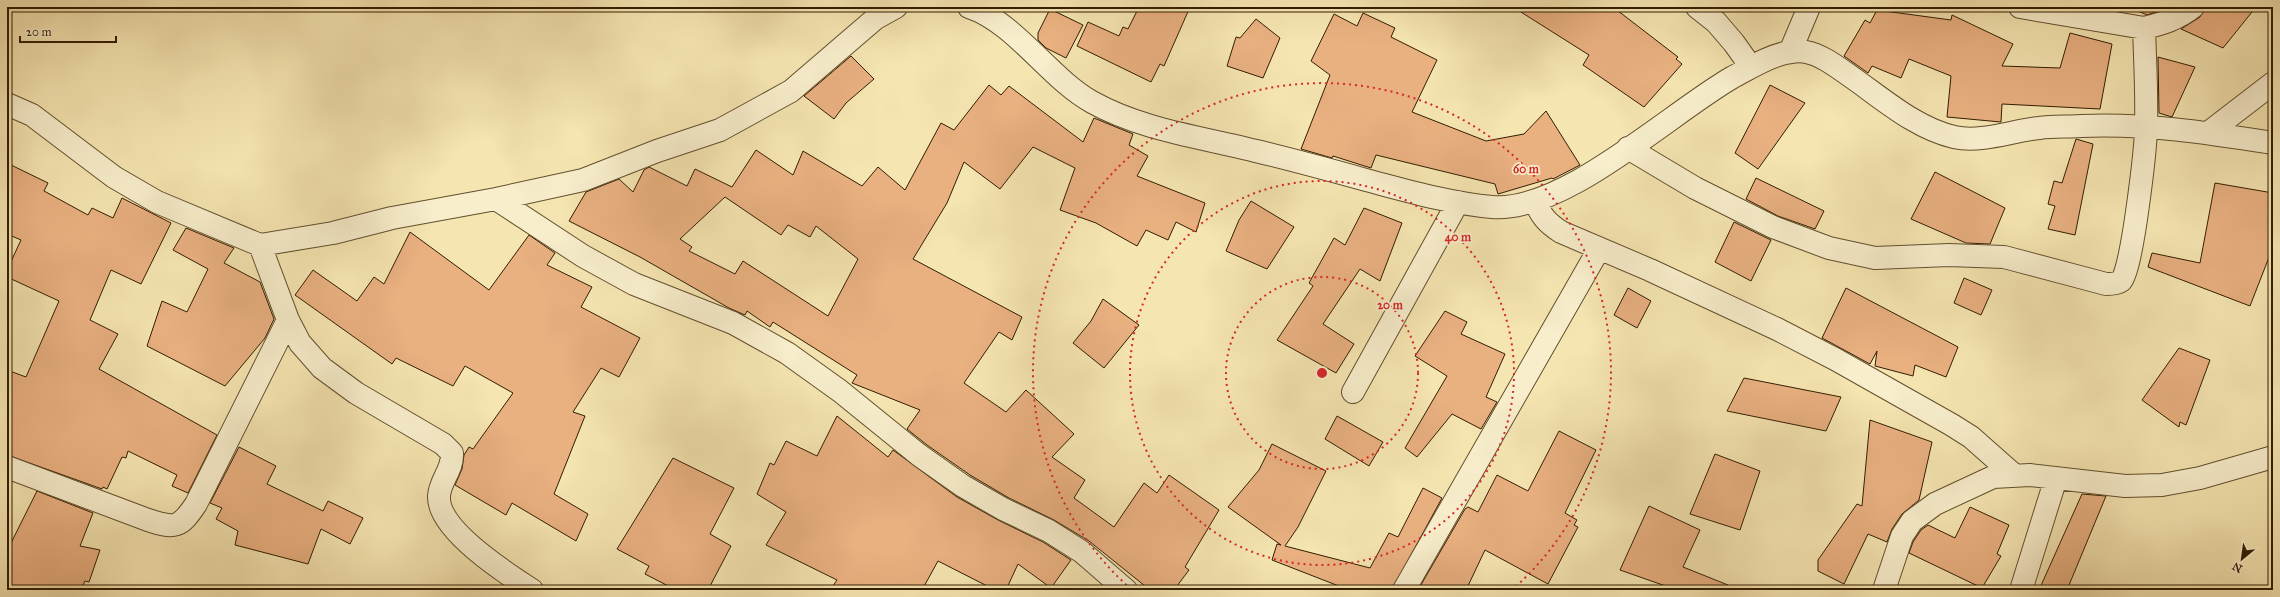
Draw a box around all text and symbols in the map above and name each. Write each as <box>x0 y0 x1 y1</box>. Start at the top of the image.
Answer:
scale bar <box>20 18 116 44</box>
text: 20 m <box>26 25 52 39</box>
text: 60 m <box>1513 162 1540 176</box>
text: 40 m <box>1445 230 1472 245</box>
text: 20 m <box>1377 298 1404 312</box>
centre of rings <box>1315 366 1329 380</box>
north arrow <box>2222 539 2262 579</box>
text: N <box>2230 559 2245 575</box>

